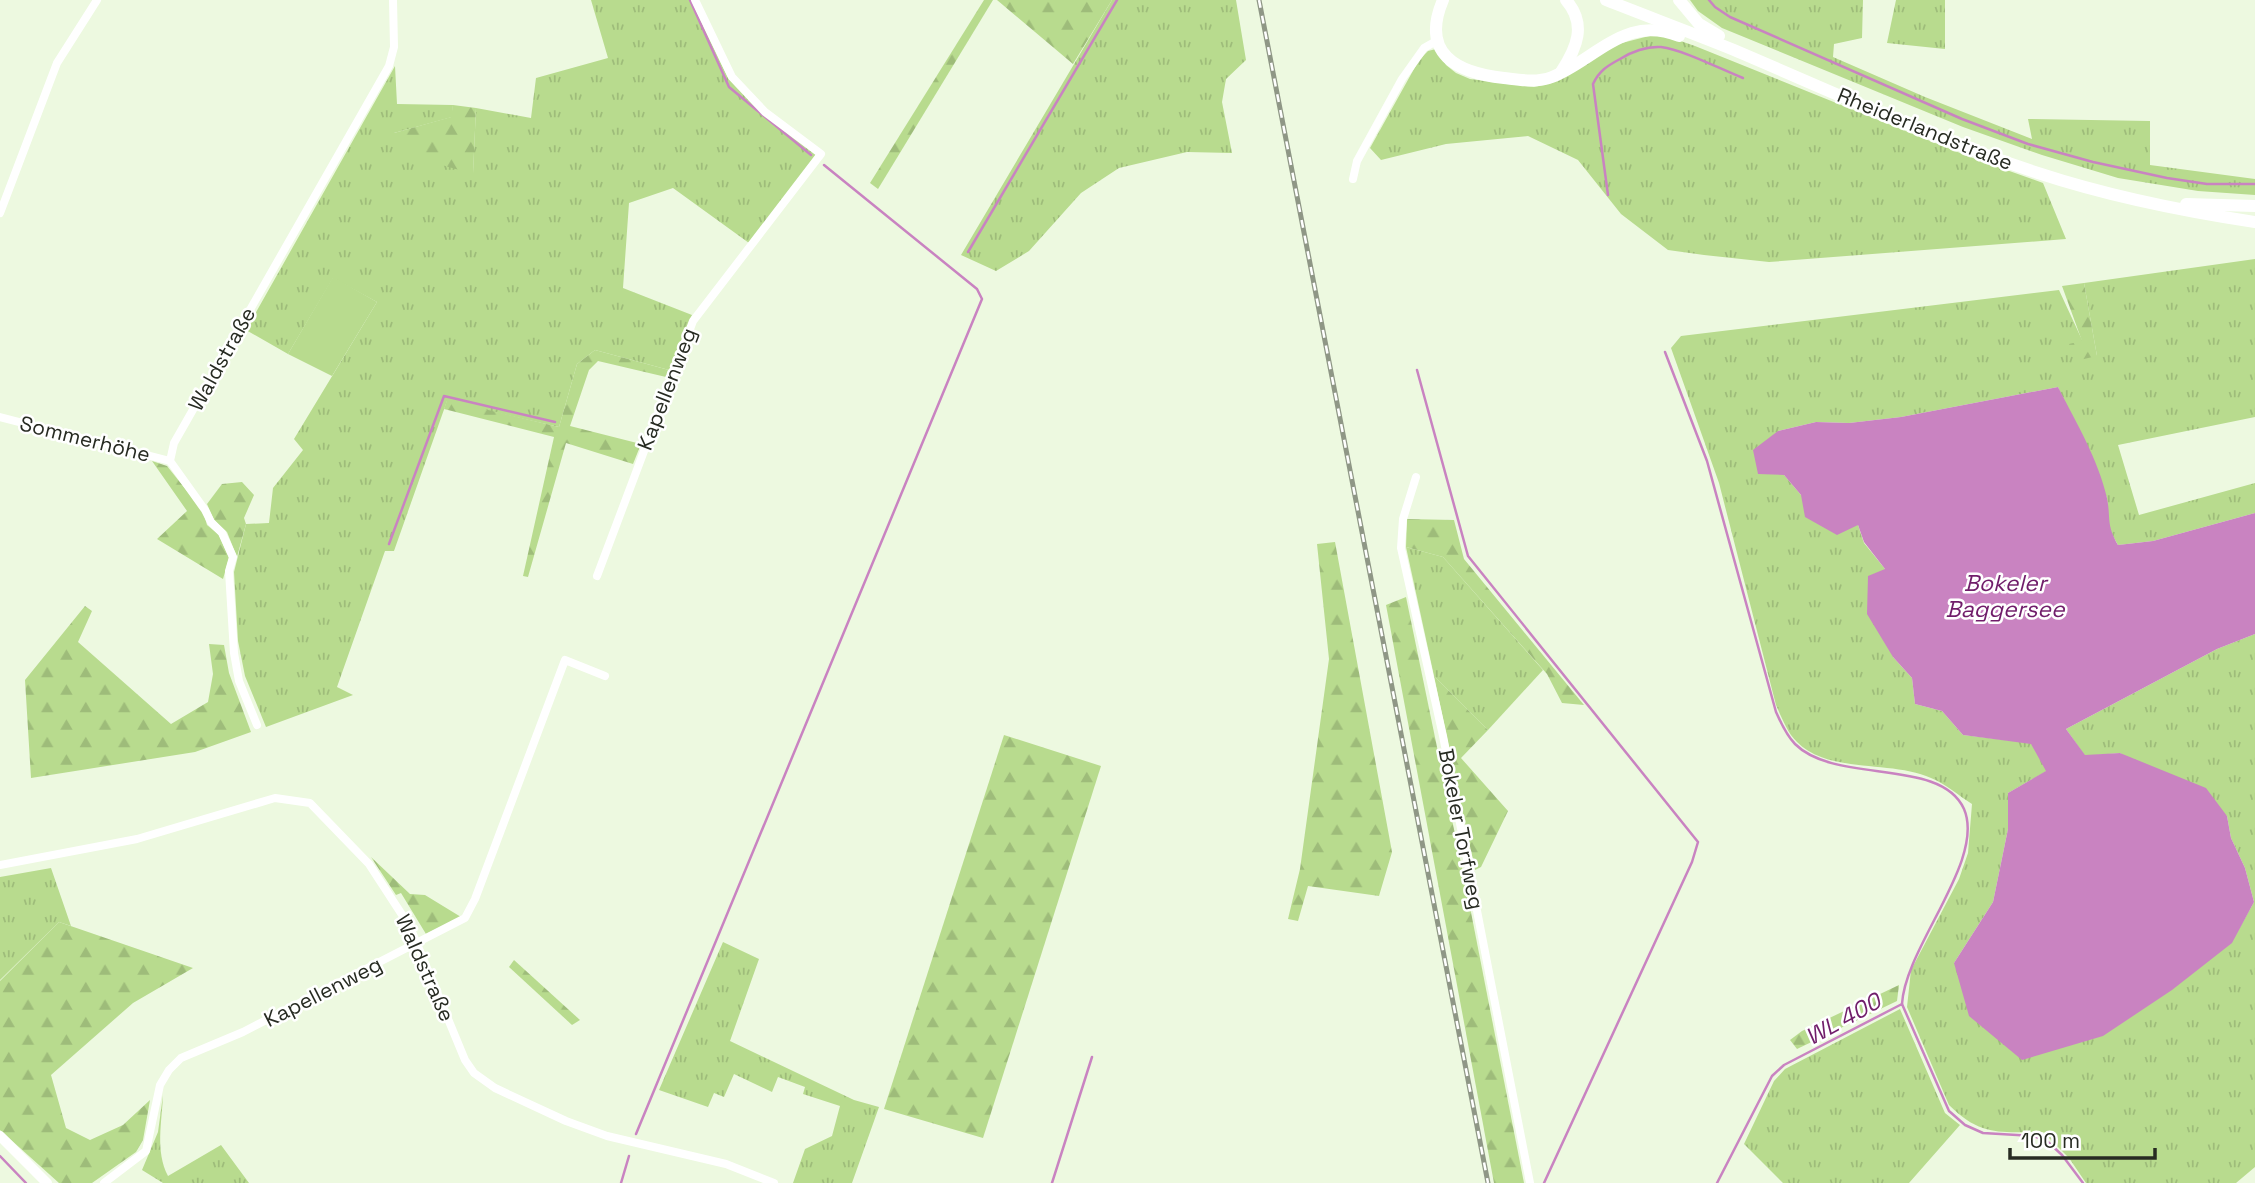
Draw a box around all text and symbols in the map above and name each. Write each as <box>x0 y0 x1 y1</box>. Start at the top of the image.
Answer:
street label: Rheiderlandstraße <box>1833 81 2017 176</box>
street label: Waldstraße <box>182 302 261 415</box>
street label: Kapellenweg <box>631 324 702 454</box>
street label: Sommerhöhe <box>17 409 153 468</box>
water label: Bokeler Baggersee <box>1945 568 2066 624</box>
street label: Bokeler Torfweg <box>1433 746 1490 912</box>
street label: Waldstraße <box>390 910 461 1026</box>
street label: Kapellenweg <box>259 950 386 1033</box>
water label: WL 400 <box>1800 985 1888 1052</box>
scale bar <box>2010 1116 2155 1160</box>
text: 100 m <box>2021 1127 2080 1154</box>

